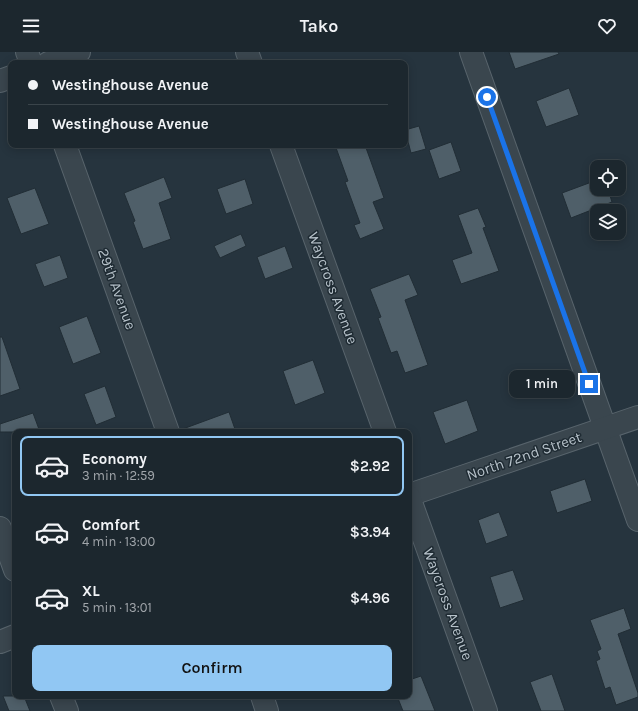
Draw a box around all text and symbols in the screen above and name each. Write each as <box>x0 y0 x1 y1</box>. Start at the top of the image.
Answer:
icon: menu <box>20 15 42 37</box>
text: Tako <box>300 15 338 37</box>
icon: heart <box>596 15 618 37</box>
text: Westinghouse Avenue <box>52 76 209 94</box>
route start <box>478 88 496 106</box>
text: Westinghouse Avenue <box>52 115 209 133</box>
map controls <box>590 160 626 240</box>
button: locate <box>590 160 626 196</box>
button: layers <box>590 204 626 240</box>
street label: Waycross Avenue <box>304 229 362 347</box>
street label: 29th Avenue <box>94 246 140 332</box>
callout: 1 min <box>509 370 575 398</box>
route end <box>580 375 598 393</box>
text: 1 min <box>526 376 558 391</box>
street label: North 72nd Street <box>464 428 584 484</box>
icon: car <box>34 448 70 484</box>
text: Economy <box>82 450 147 468</box>
text: $2.92 <box>350 457 390 475</box>
text: 3 min · 12:59 <box>82 468 155 483</box>
icon: car <box>34 514 70 550</box>
text: Comfort <box>82 516 140 534</box>
text: $3.94 <box>350 523 390 541</box>
text: 4 min · 13:00 <box>82 534 155 549</box>
street label: Waycross Avenue <box>419 545 477 663</box>
icon: car <box>34 580 70 616</box>
text: XL <box>82 582 100 600</box>
text: $4.96 <box>350 589 390 607</box>
text: 5 min · 13:01 <box>82 600 152 615</box>
button: Confirm <box>32 645 392 691</box>

